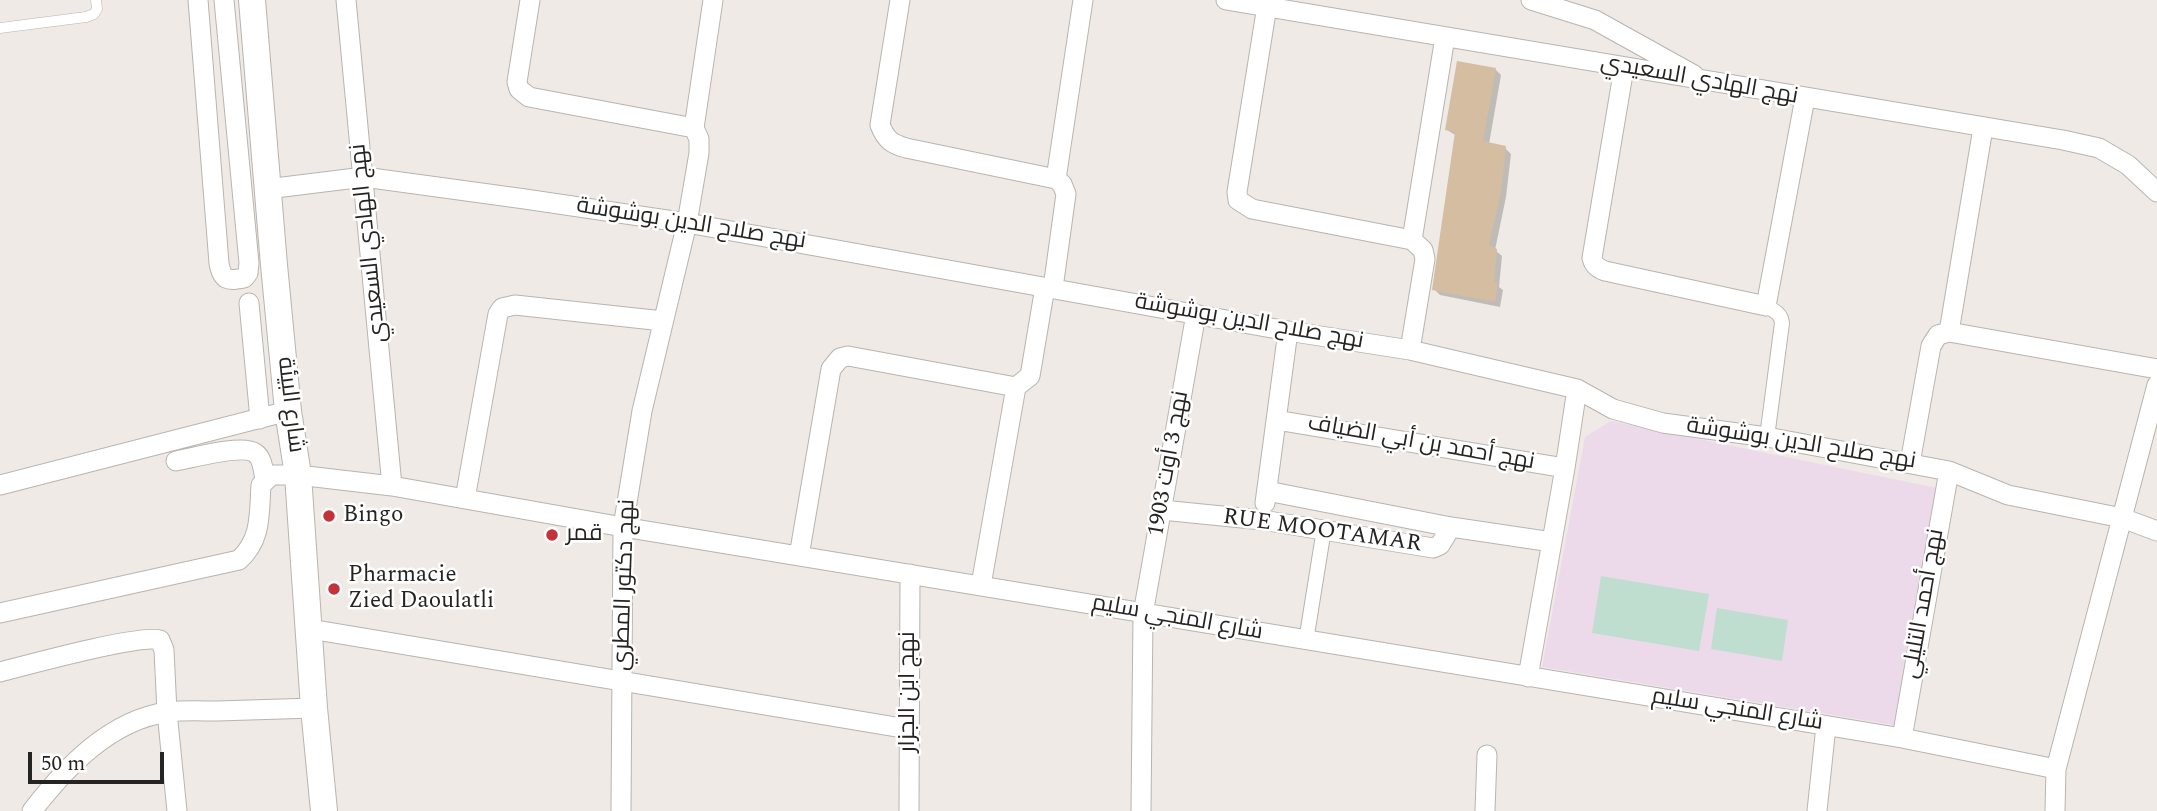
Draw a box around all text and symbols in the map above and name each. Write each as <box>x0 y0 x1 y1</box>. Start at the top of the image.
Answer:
street label: نهج الهادي السعيدي <box>1598 50 1800 112</box>
street label: نهج الهادي السعيدي <box>346 142 394 344</box>
street label: نهج صلاح الدين بوشوشة <box>574 193 808 257</box>
street label: نهج صلاح الدين بوشوشة <box>1132 289 1366 357</box>
street label: شارع البيئة <box>269 355 309 455</box>
street label: نهج 3 أوت 1903 <box>1144 389 1196 539</box>
street label: نهج أحمد بن أبي الضياف <box>1305 410 1537 478</box>
street label: نهج صلاح الدين بوشوشة <box>1684 413 1918 477</box>
street label: نهج دكتور المطري <box>609 499 643 671</box>
place label: Bingo <box>343 502 403 530</box>
street label: RUE MOOTAMAR <box>1221 504 1423 560</box>
marker: Bingo <box>321 508 337 524</box>
place label: قمر <box>566 521 602 549</box>
marker: قمر <box>544 527 560 543</box>
street label: نهج أحمد التليلي <box>1898 527 1952 681</box>
place label: Pharmacie Zied Daoulatli <box>348 562 494 616</box>
marker: Pharmacie Zied Daoulatli <box>326 581 342 597</box>
street label: شارع المنجي سليم <box>1089 590 1265 648</box>
street label: نهج ابن الجزار <box>895 631 923 753</box>
street label: شارع المنجي سليم <box>1649 684 1825 738</box>
scale bar <box>32 738 168 782</box>
text: 50 m <box>41 748 85 780</box>

